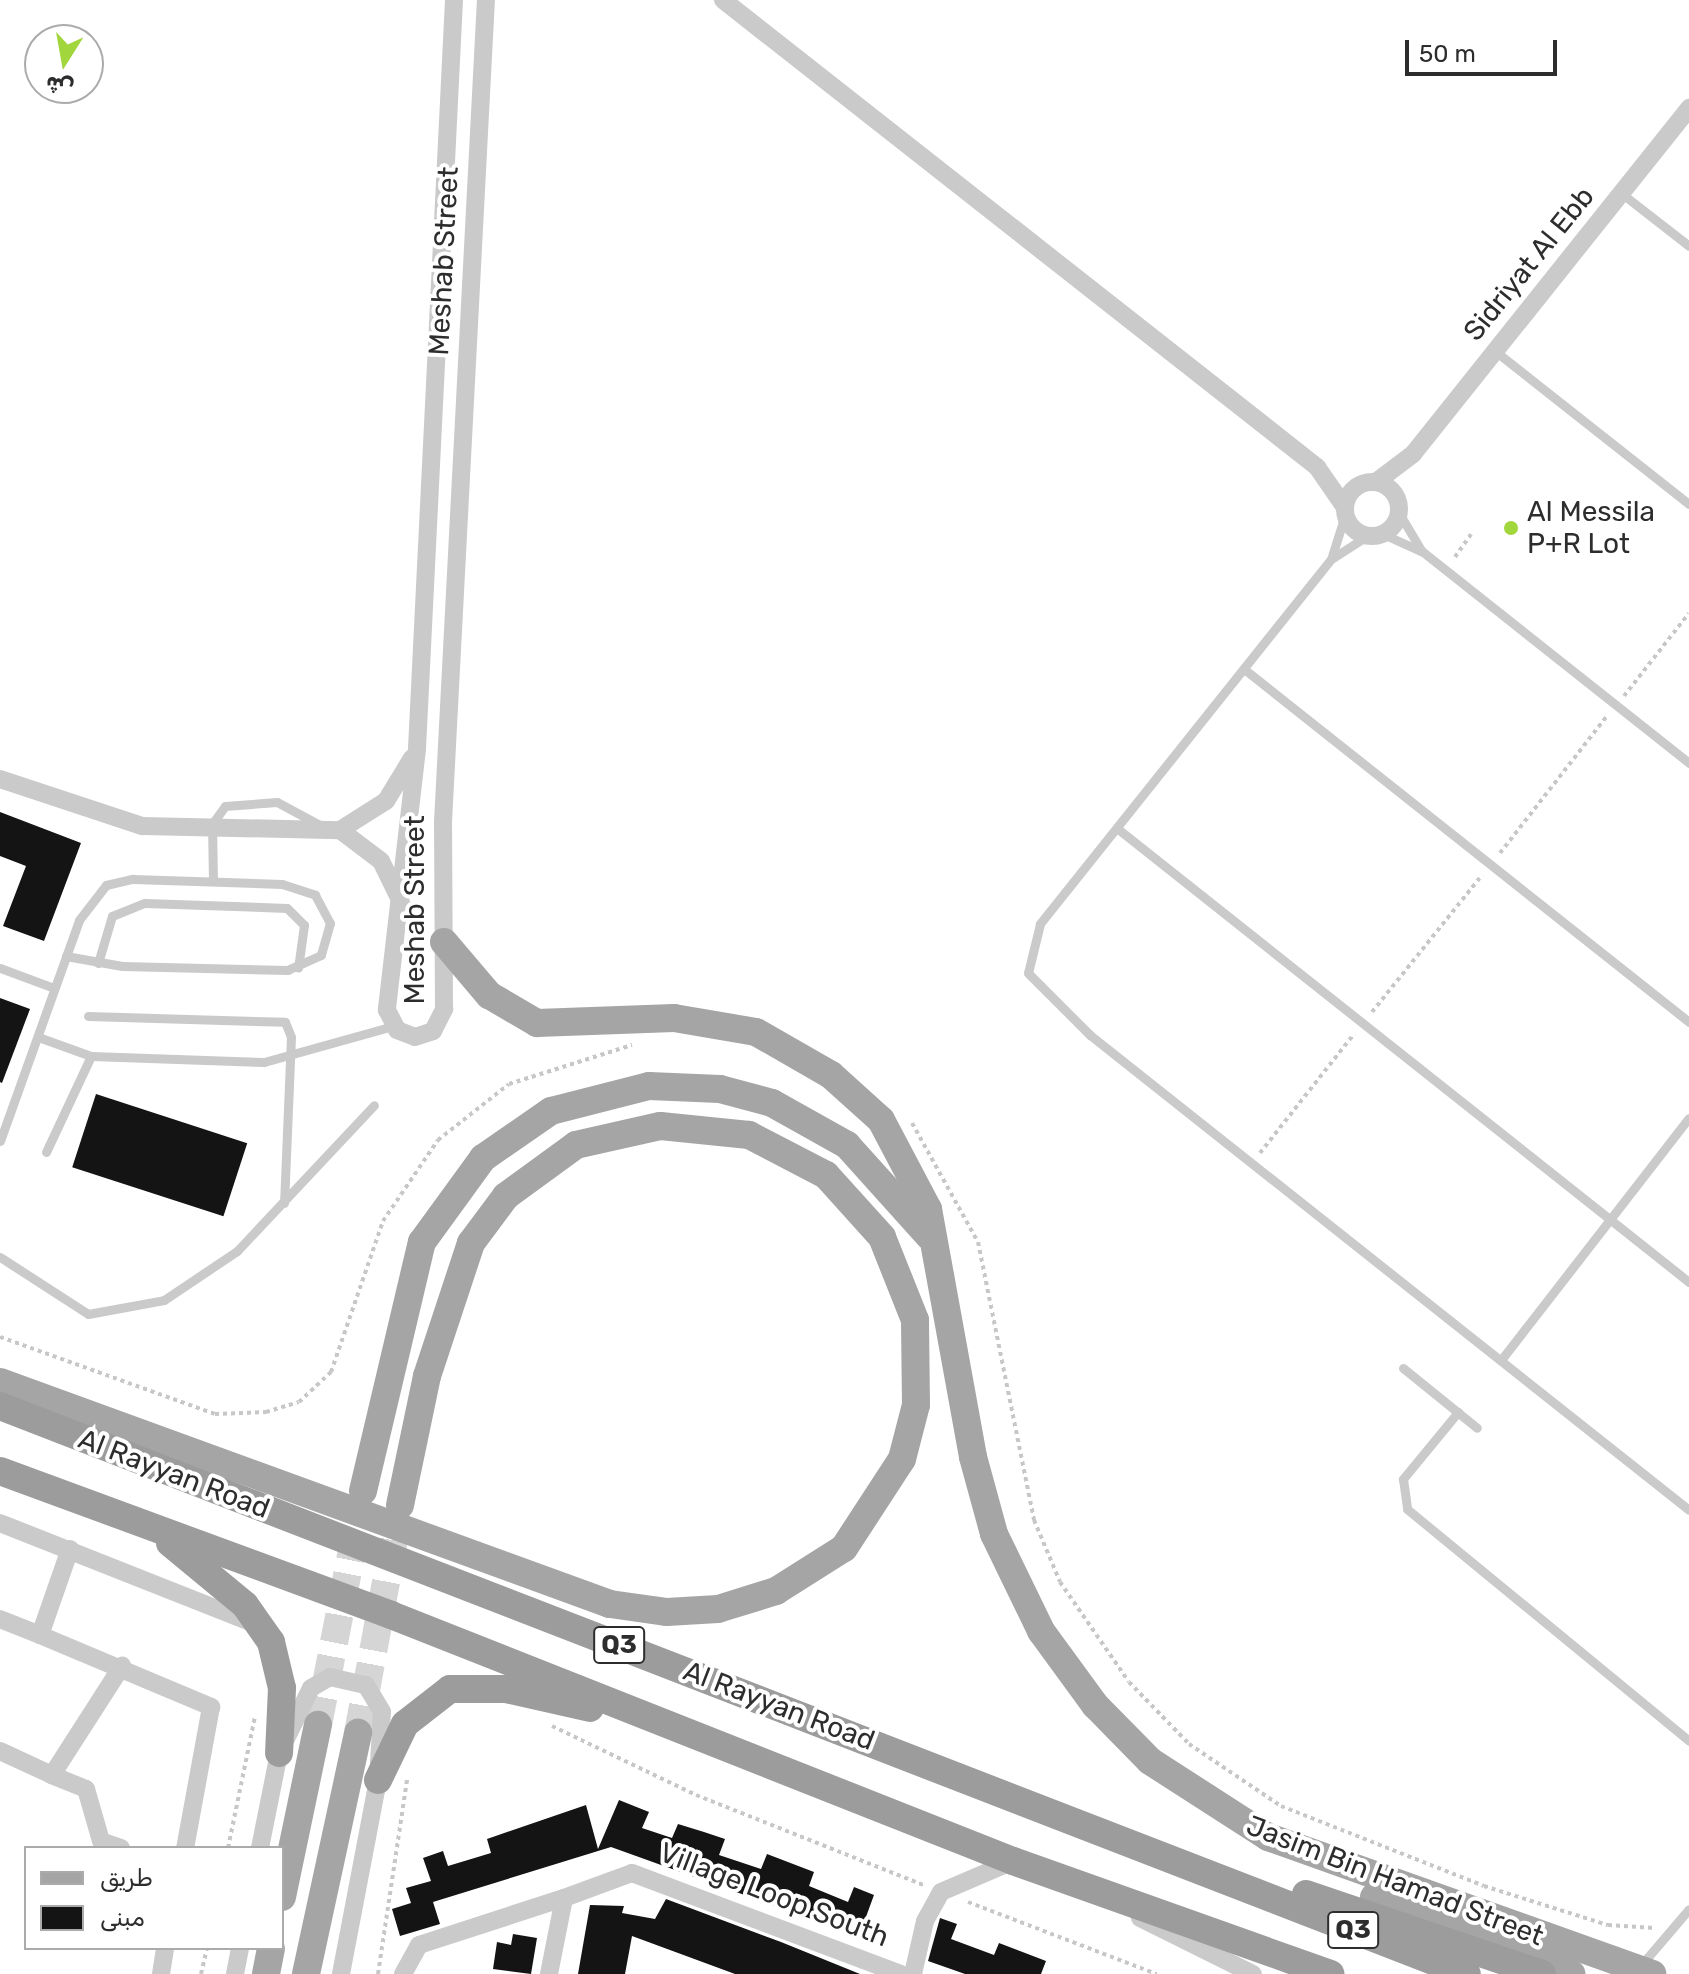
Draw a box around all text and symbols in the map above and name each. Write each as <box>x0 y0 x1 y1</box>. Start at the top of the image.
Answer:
north arrow <box>24 24 104 104</box>
scale bar <box>1409 24 1561 74</box>
text: 50 m <box>1419 40 1476 68</box>
text: ش <box>43 70 76 102</box>
street label: Meshab Street <box>422 166 466 356</box>
street label: Sidriyat Al Ebb <box>1456 180 1602 348</box>
place label: Al Messila P+R Lot <box>1527 495 1655 561</box>
marker: Al Messila P+R Lot <box>1502 519 1520 537</box>
street label: Meshab Street <box>398 815 432 1005</box>
street label: Al Rayyan Road <box>74 1422 274 1526</box>
road number: Q3 <box>593 1623 645 1667</box>
street label: Al Rayyan Road <box>679 1654 879 1758</box>
street label: Jasim Bin Hamad Street <box>1242 1809 1548 1953</box>
street label: Village Loop South <box>655 1836 893 1954</box>
legend <box>24 1846 284 1950</box>
text: طريق <box>100 1864 153 1892</box>
text: مبنى <box>100 1904 145 1932</box>
road number: Q3 <box>1327 1908 1379 1952</box>

